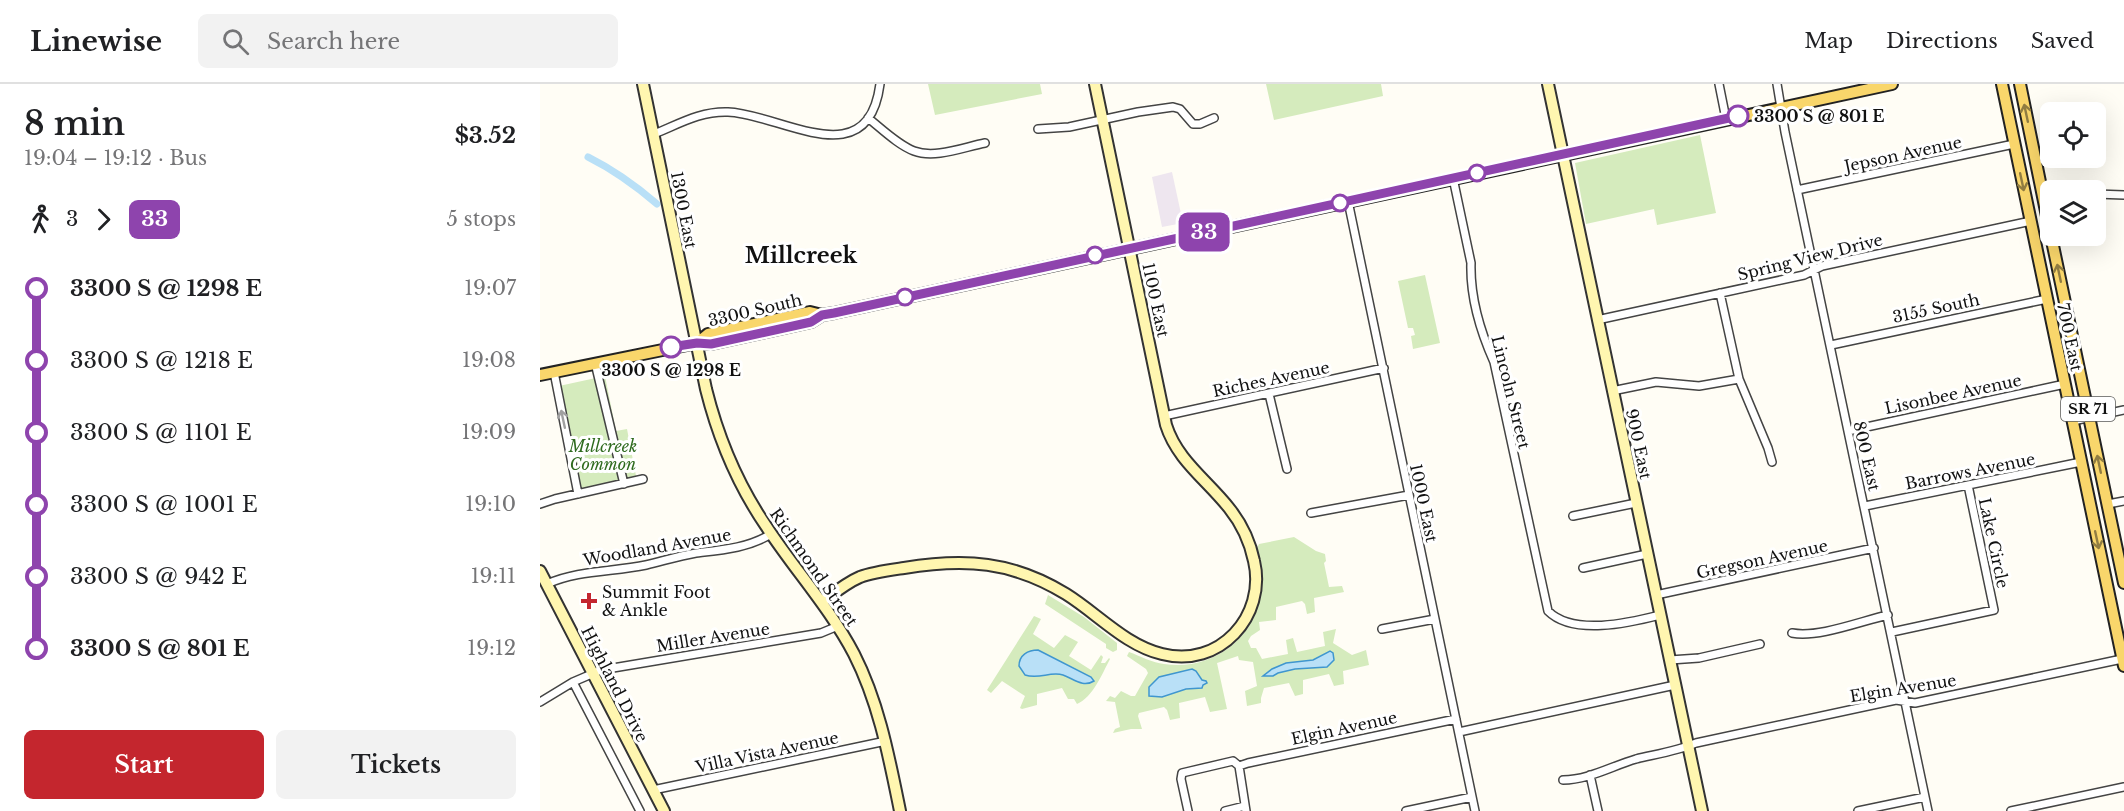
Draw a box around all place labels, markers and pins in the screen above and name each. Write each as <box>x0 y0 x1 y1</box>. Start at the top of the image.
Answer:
marker: 3300 S @ 801 E <box>1727 105 1749 127</box>
place label: 3300 S @ 801 E <box>1754 106 1885 126</box>
unlabelled marker <box>1468 164 1486 182</box>
unlabelled marker <box>1331 194 1349 212</box>
unlabelled marker <box>1086 246 1104 264</box>
unlabelled marker <box>896 288 914 306</box>
marker: 3300 S @ 1298 E <box>660 336 682 358</box>
place label: 3300 S @ 1298 E <box>601 360 741 380</box>
place label: Summit Foot & Ankle <box>602 582 711 620</box>
marker: Summit Foot & Ankle <box>580 592 598 610</box>

